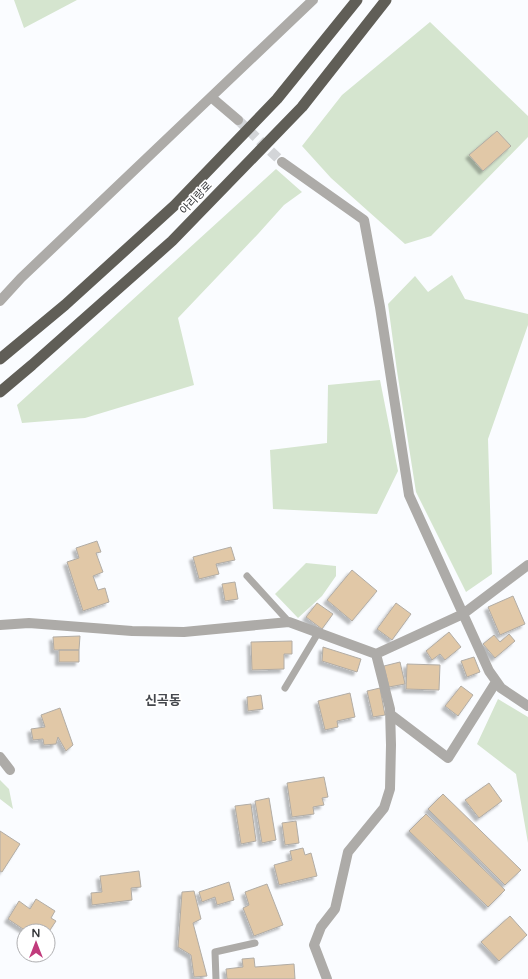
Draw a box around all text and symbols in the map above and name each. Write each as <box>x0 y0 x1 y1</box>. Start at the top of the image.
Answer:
street label: 아리랑로 <box>177 179 215 217</box>
district label: 신곡동 <box>145 693 181 709</box>
north arrow <box>16 923 56 963</box>
text: N <box>32 927 40 940</box>

